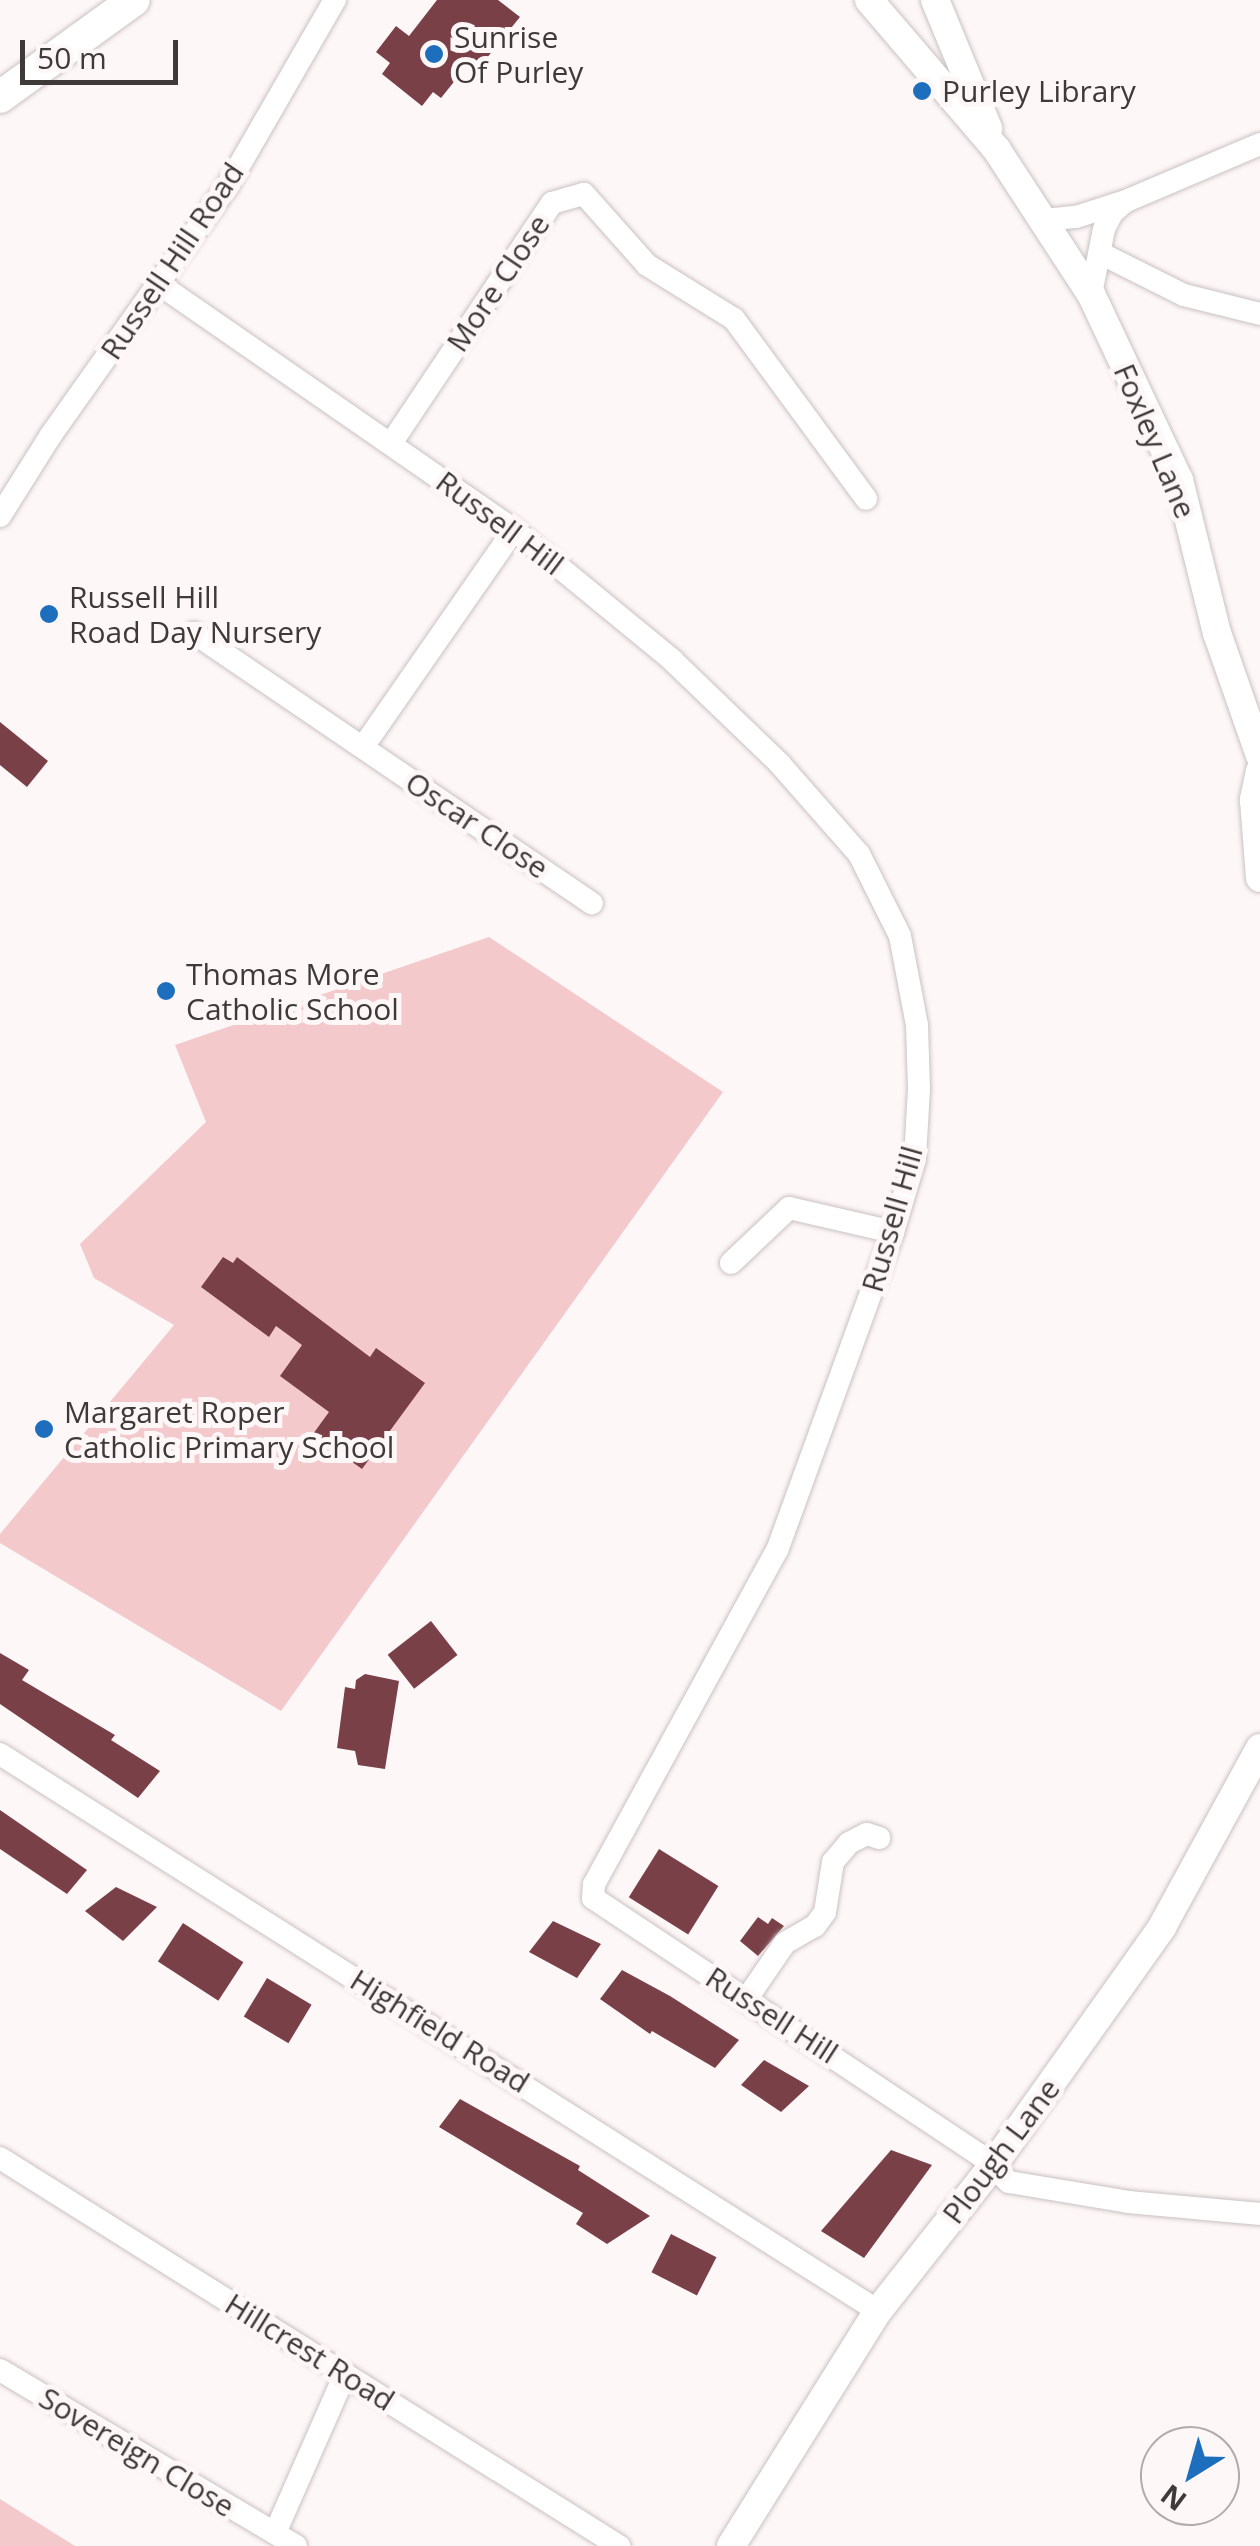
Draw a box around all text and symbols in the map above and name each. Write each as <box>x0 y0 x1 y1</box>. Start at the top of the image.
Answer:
place label: Sunrise Of Purley <box>454 19 583 90</box>
scale bar <box>25 20 182 82</box>
text: 50 m <box>37 37 107 78</box>
marker: Sunrise Of Purley <box>423 43 445 65</box>
place label: Purley Library <box>942 73 1136 109</box>
marker: Purley Library <box>911 80 933 102</box>
street label: Russell Hill Road <box>93 156 251 366</box>
street label: More Close <box>439 208 557 358</box>
street label: Foxley Lane <box>1106 358 1204 524</box>
street label: Russell Hill <box>429 463 571 583</box>
place label: Russell Hill Road Day Nursery <box>69 579 321 650</box>
marker: Russell Hill Road Day Nursery <box>38 603 60 625</box>
street label: Oscar Close <box>399 764 555 886</box>
place label: Thomas More Catholic School <box>186 956 399 1026</box>
marker: Thomas More Catholic School <box>155 980 177 1002</box>
street label: Russell Hill <box>854 1142 930 1296</box>
place label: Margaret Roper Catholic Primary School <box>64 1394 394 1464</box>
marker: Margaret Roper Catholic Primary School <box>33 1418 55 1440</box>
street label: Russell Hill <box>699 1959 845 2071</box>
street label: Highfield Road <box>344 1962 536 2100</box>
street label: Plough Lane <box>935 2071 1067 2231</box>
street label: Hillcrest Road <box>219 2286 401 2418</box>
street label: Sovereign Close <box>33 2380 241 2524</box>
north arrow <box>1140 2426 1240 2526</box>
text: N <box>1153 2476 1194 2520</box>

